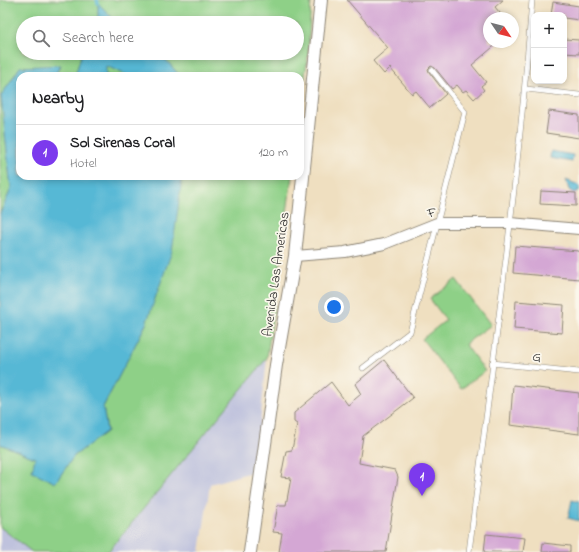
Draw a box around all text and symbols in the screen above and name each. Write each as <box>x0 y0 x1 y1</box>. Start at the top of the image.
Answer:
north arrow <box>483 12 519 48</box>
map controls <box>531 12 567 84</box>
button: + <box>531 12 567 48</box>
search box <box>16 16 304 60</box>
icon: search <box>30 27 52 49</box>
text: Search here <box>62 27 134 49</box>
button: − <box>531 48 567 84</box>
text: Nearby <box>32 86 84 111</box>
text: Sol Sirenas Coral <box>70 132 175 154</box>
text: 1 <box>43 143 47 162</box>
text: 120 m <box>258 143 288 162</box>
text: Hotel <box>70 154 97 173</box>
street label: F <box>424 202 439 225</box>
street label: Avenida Las Americas <box>257 210 296 338</box>
your location <box>324 297 344 317</box>
street label: G <box>531 347 543 368</box>
pin: 1 <box>409 463 435 496</box>

